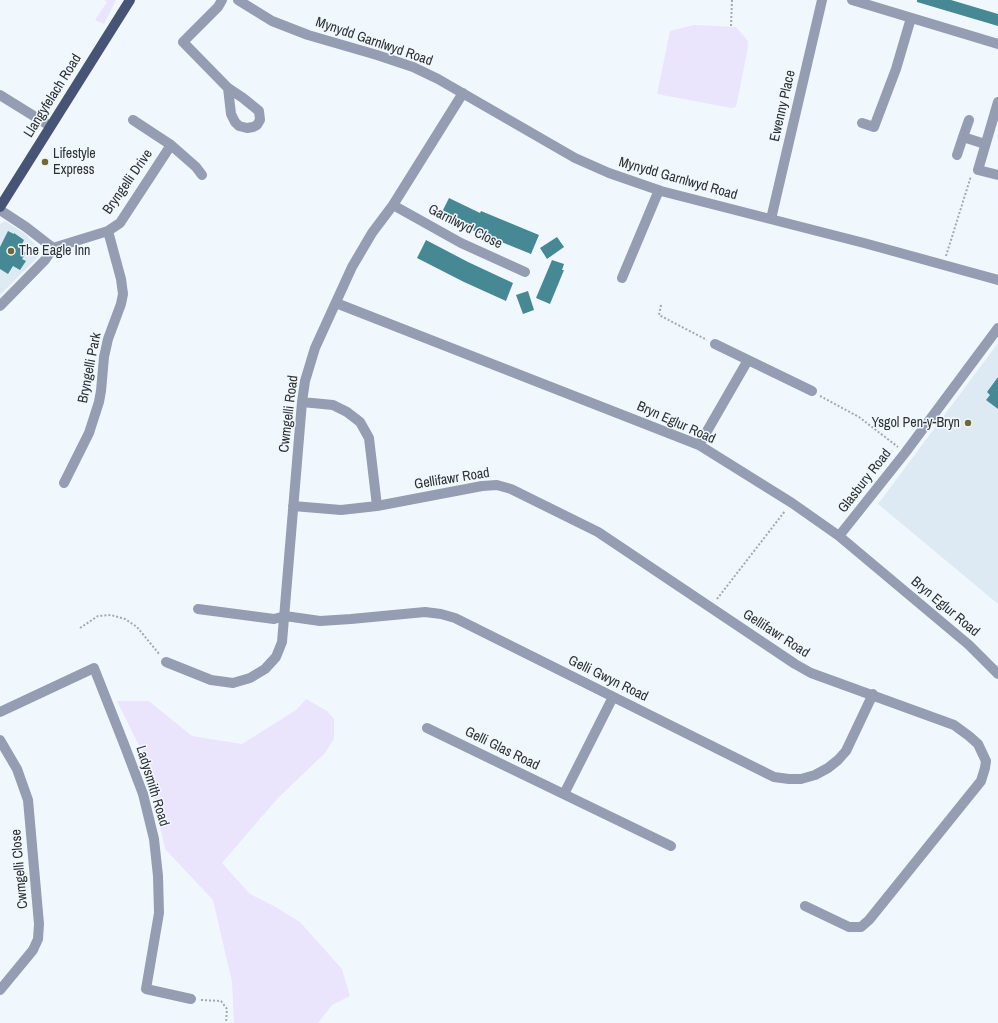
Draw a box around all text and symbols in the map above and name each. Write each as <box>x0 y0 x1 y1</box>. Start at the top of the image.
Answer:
street label: Mynydd Garnlwyd Road <box>313 14 435 70</box>
street label: Llangyfelach Road <box>21 51 85 141</box>
street label: Ewenny Place <box>767 69 799 143</box>
place label: Lifestyle Express <box>53 146 96 178</box>
street label: Bryngelli Drive <box>100 146 156 218</box>
street label: Mynydd Garnlwyd Road <box>617 154 739 204</box>
marker: Lifestyle Express <box>40 157 50 167</box>
street label: Garnlwyd Close <box>425 201 505 253</box>
place label: The Eagle Inn <box>19 243 90 259</box>
marker: The Eagle Inn <box>6 246 16 256</box>
street label: Bryngelli Park <box>75 331 105 405</box>
street label: Cwmgelli Road <box>276 374 302 454</box>
street label: Bryn Eglur Road <box>634 398 718 448</box>
place label: Ysgol Pen-y-Bryn <box>872 415 960 431</box>
marker: Ysgol Pen-y-Bryn <box>963 418 973 428</box>
street label: Glasbury Road <box>835 446 895 516</box>
street label: Gellifawr Road <box>413 465 491 493</box>
street label: Bryn Eglur Road <box>907 573 983 641</box>
street label: Gellifawr Road <box>740 606 812 662</box>
street label: Gelli Gwyn Road <box>565 652 651 706</box>
street label: Gelli Glas Road <box>462 724 542 774</box>
street label: Ladysmith Road <box>132 744 172 828</box>
street label: Cwmgelli Close <box>8 829 32 909</box>

